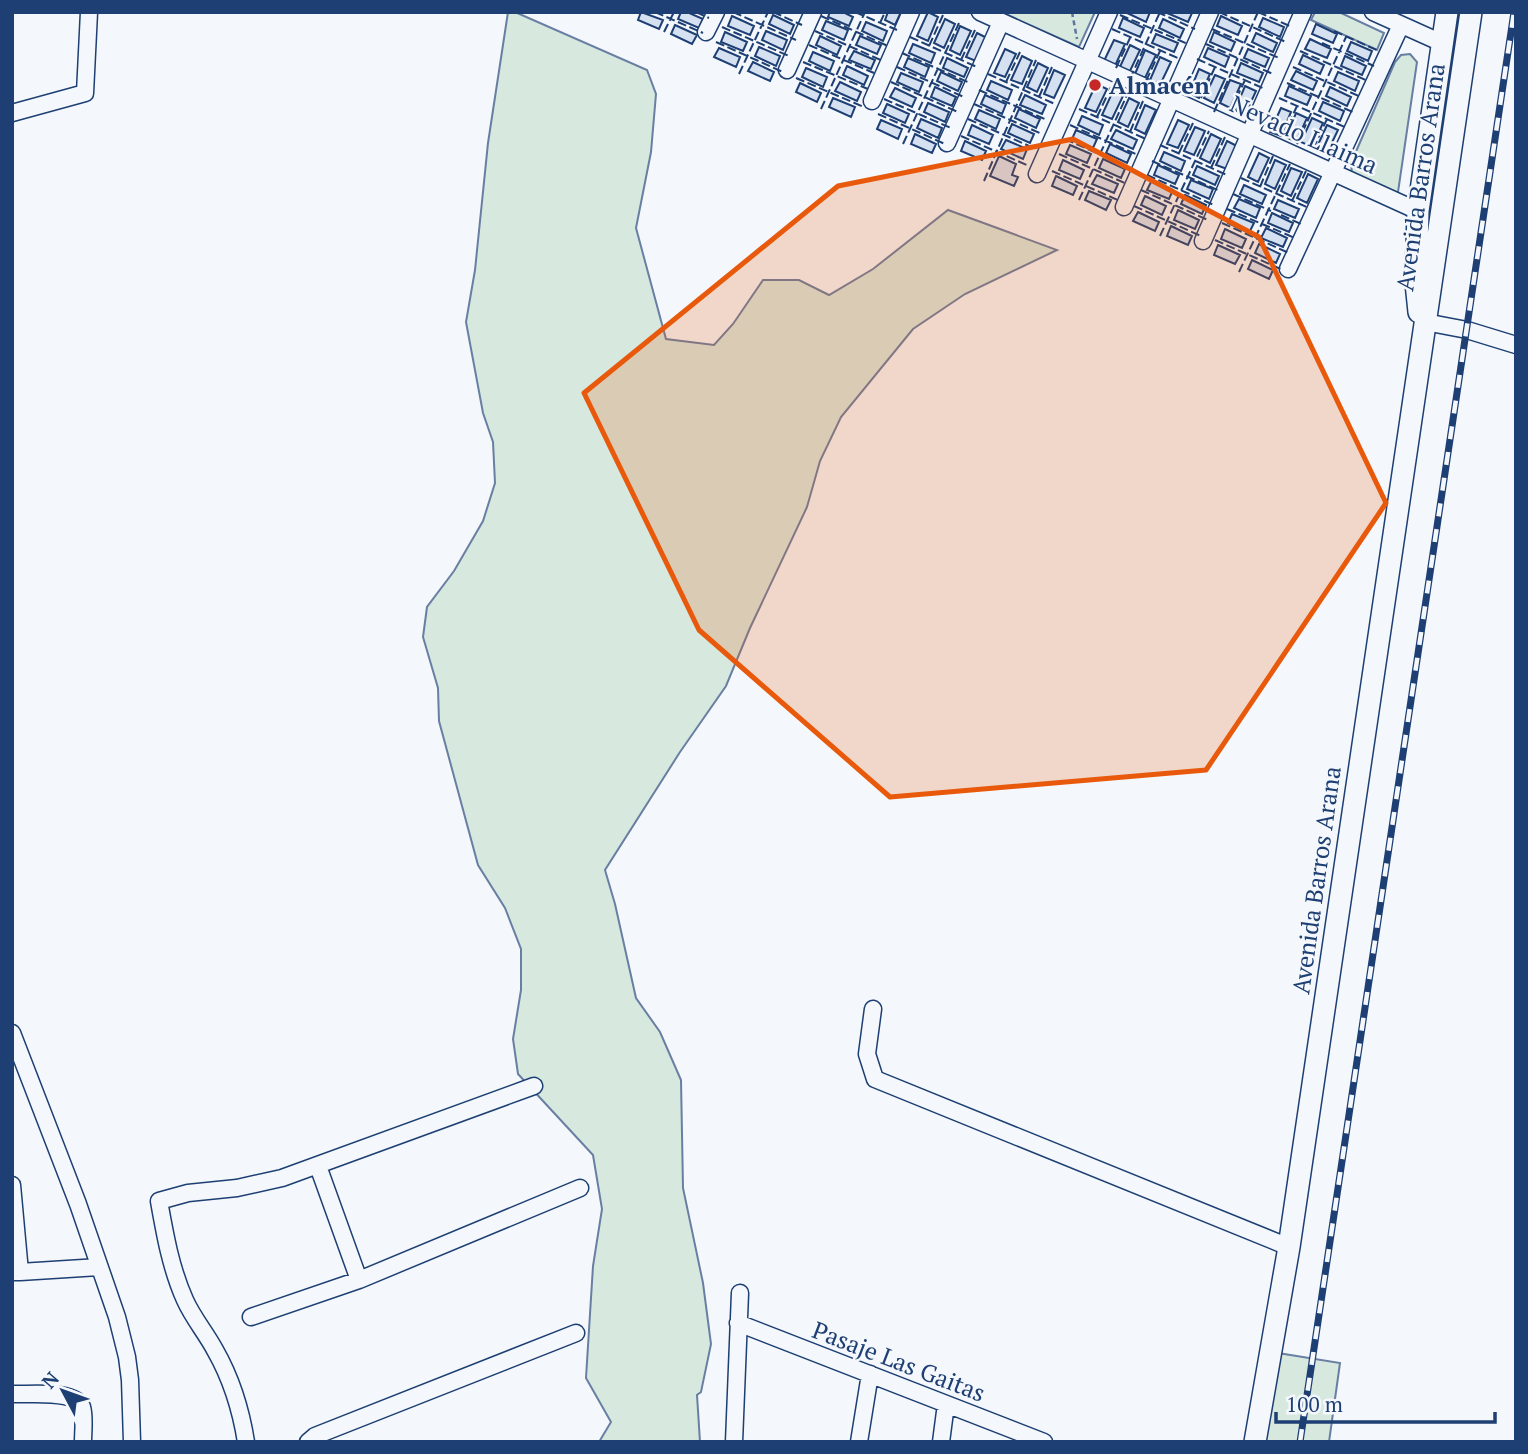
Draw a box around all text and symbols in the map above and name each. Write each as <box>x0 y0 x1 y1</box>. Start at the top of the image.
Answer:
street label: Avenida Barros Arana <box>1388 61 1452 293</box>
place label: Almacén <box>1109 69 1210 101</box>
marker: Almacén <box>1087 77 1103 93</box>
street label: Nevado Llaima <box>1225 87 1383 181</box>
street label: Avenida Barros Arana <box>1284 764 1348 996</box>
street label: Pasaje Las Gaitas <box>808 1313 990 1409</box>
north arrow <box>28 1356 98 1426</box>
text: N <box>36 1365 64 1393</box>
scale bar <box>1276 1380 1495 1424</box>
text: 100 m <box>1286 1390 1343 1418</box>

